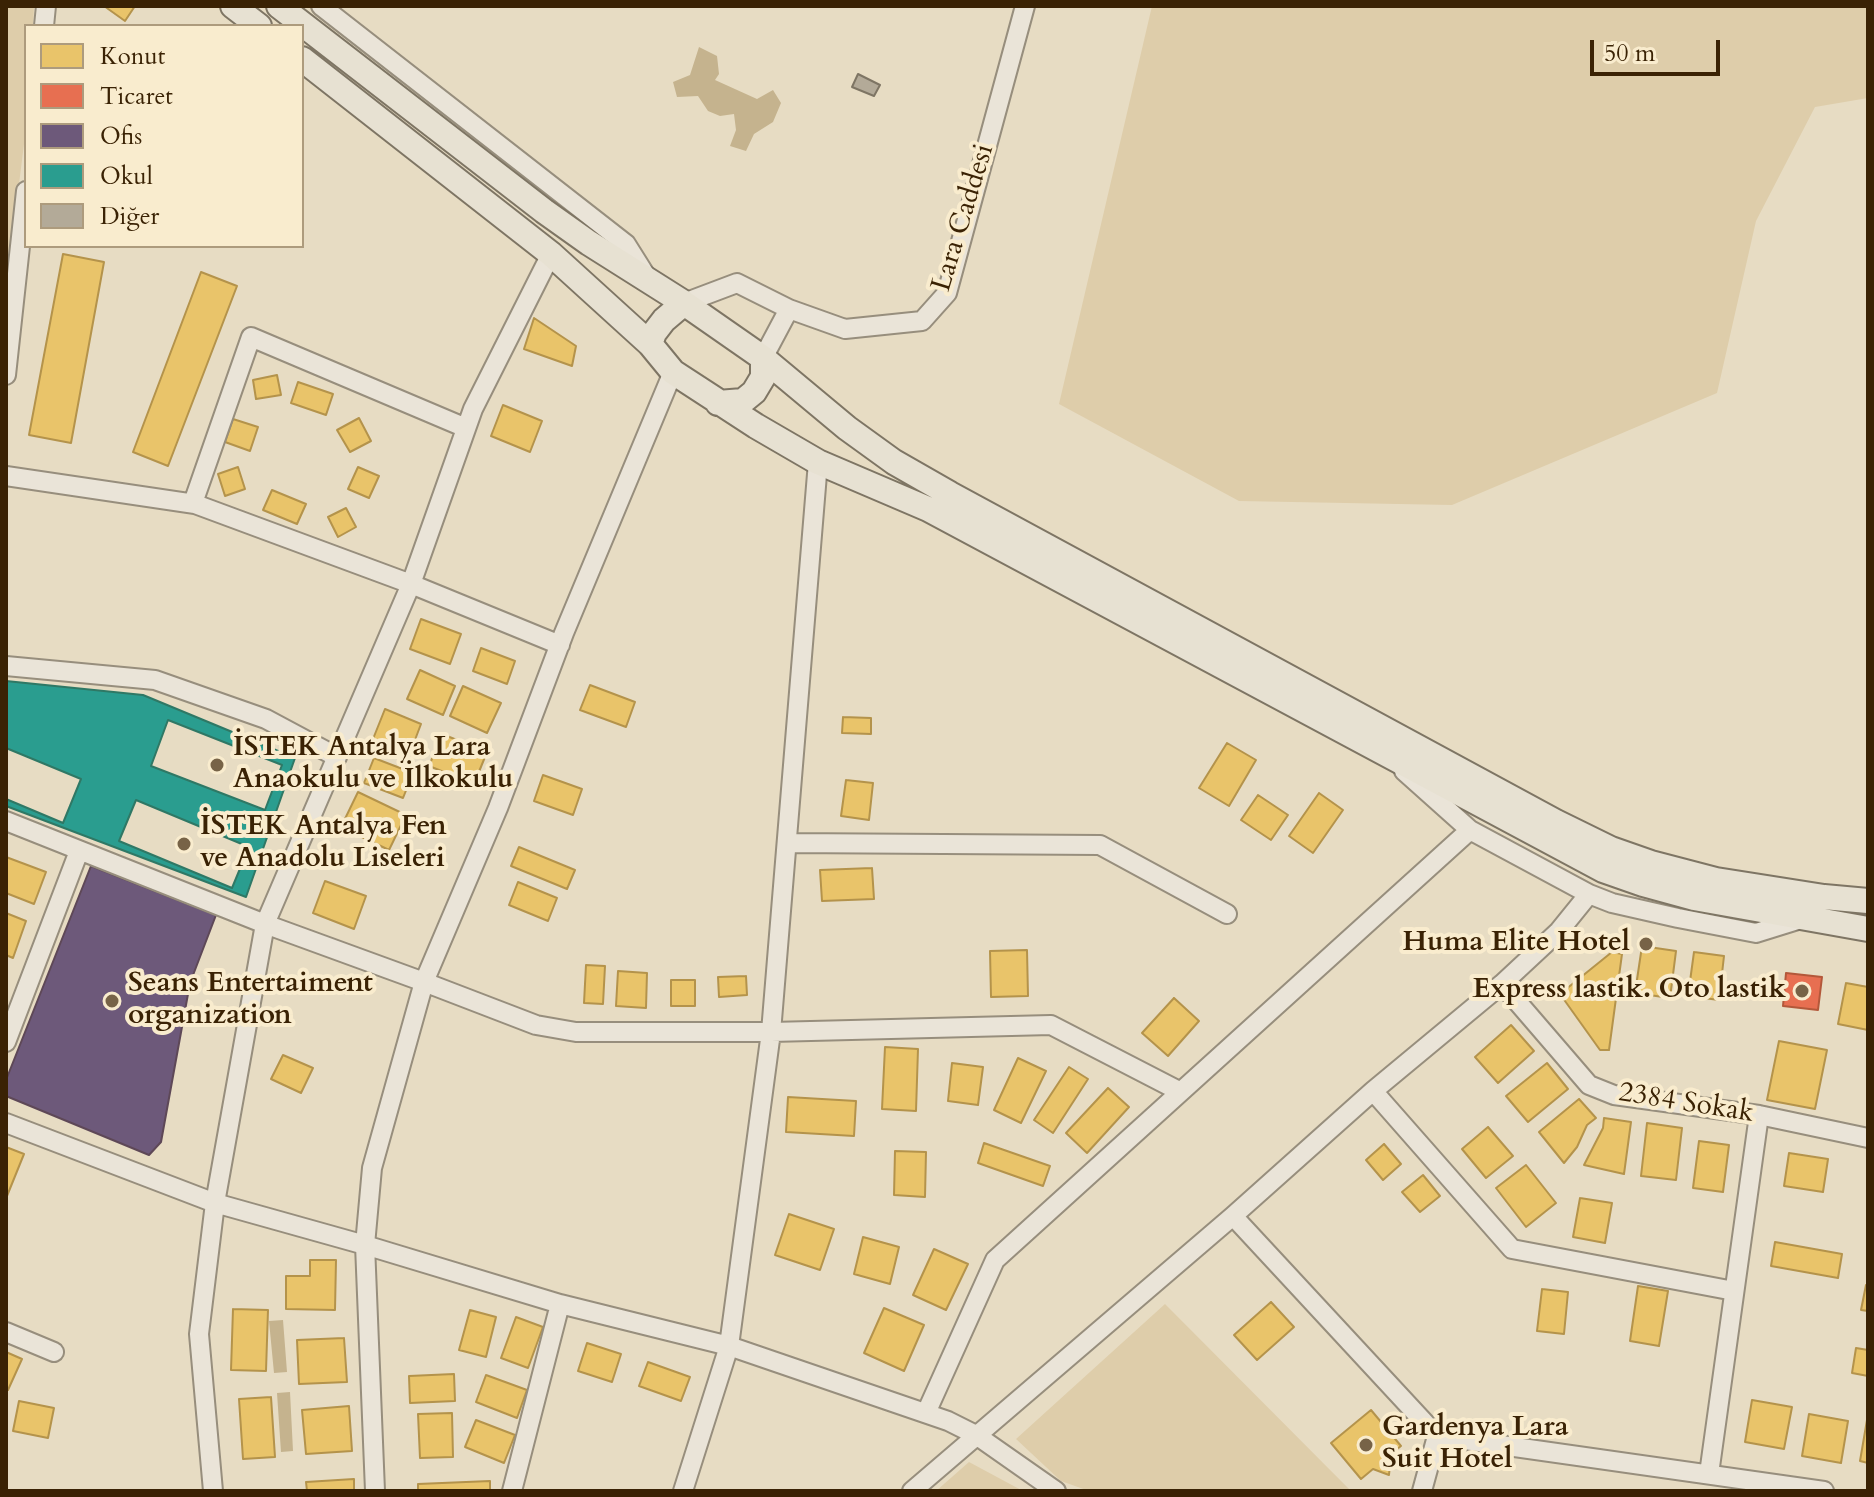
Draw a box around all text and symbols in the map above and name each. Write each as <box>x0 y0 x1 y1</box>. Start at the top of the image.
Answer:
legend <box>24 24 304 248</box>
scale bar <box>1594 24 1724 74</box>
text: 50 m <box>1604 37 1655 70</box>
text: Konut <box>100 40 165 73</box>
text: Ticaret <box>100 80 173 113</box>
text: Ofis <box>100 120 142 153</box>
street label: Lara Caddesi <box>926 140 1002 296</box>
text: Okul <box>100 160 153 193</box>
text: Diğer <box>100 200 159 233</box>
place label: İSTEK Antalya Lara Anaokulu ve İlkokulu <box>233 732 513 798</box>
marker: İSTEK Antalya Lara Anaokulu ve İlkokulu <box>208 756 226 774</box>
place label: İSTEK Antalya Fen ve Anadolu Liseleri <box>200 811 447 877</box>
marker: İSTEK Antalya Fen ve Anadolu Liseleri <box>175 835 193 853</box>
place label: Huma Elite Hotel <box>1403 927 1630 961</box>
marker: Huma Elite Hotel <box>1637 935 1655 953</box>
place label: Seans Entertaiment organization <box>128 968 373 1034</box>
place label: Express lastik. Oto lastik <box>1473 974 1786 1008</box>
marker: Express lastik. Oto lastik <box>1793 982 1811 1000</box>
marker: Seans Entertaiment organization <box>103 992 121 1010</box>
street label: 2384 Sokak <box>1616 1077 1756 1131</box>
place label: Gardenya Lara Suit Hotel <box>1382 1412 1569 1478</box>
marker: Gardenya Lara Suit Hotel <box>1357 1436 1375 1454</box>

